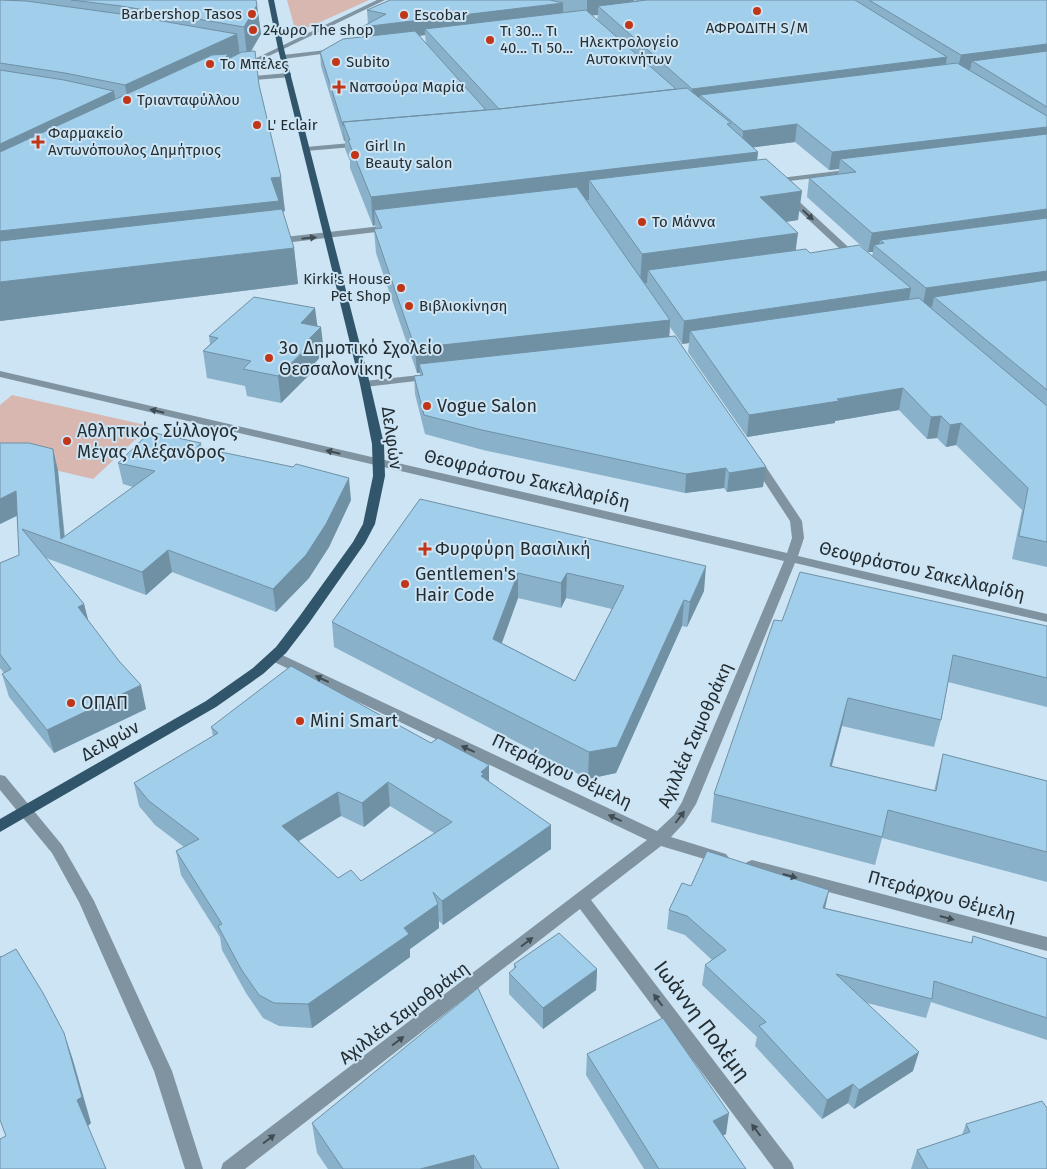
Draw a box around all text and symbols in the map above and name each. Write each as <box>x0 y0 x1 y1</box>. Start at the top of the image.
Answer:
place label: Barbershop Tasos <box>121 5 242 23</box>
marker: ΑΦΡΟΔΙΤΗ S/M <box>751 5 763 17</box>
place label: Escobar <box>414 6 468 24</box>
marker: Barbershop Tasos <box>246 8 258 20</box>
marker: Escobar <box>398 9 410 21</box>
marker: Ηλεκτρολογείο Αυτοκινήτων <box>623 19 635 31</box>
place label: ΑΦΡΟΔΙΤΗ S/M <box>706 19 808 37</box>
place label: 24ωρο The shop <box>263 21 373 39</box>
place label: Τι 30... Τι 40... Τι 50... <box>500 22 573 57</box>
marker: 24ωρο The shop <box>247 24 259 36</box>
place label: Ηλεκτρολογείο Αυτοκινήτων <box>579 33 679 68</box>
marker: Τι 30... Τι 40... Τι 50... <box>484 34 496 46</box>
place label: Subito <box>346 53 390 71</box>
place label: Το Μπέλες <box>220 55 288 73</box>
marker: Subito <box>330 56 342 68</box>
marker: Το Μπέλες <box>204 58 216 70</box>
place label: Νατσούρα Μαρία <box>349 78 465 96</box>
marker: Νατσούρα Μαρία <box>333 81 345 93</box>
place label: Τριανταφύλλου <box>137 91 240 109</box>
marker: Τριανταφύλλου <box>121 94 133 106</box>
place label: L' Eclair <box>267 116 318 134</box>
marker: L' Eclair <box>251 119 263 131</box>
place label: Φαρμακείο Αντωνόπουλος Δημήτριος <box>48 124 221 159</box>
marker: Φαρμακείο Αντωνόπουλος Δημήτριος <box>32 136 44 148</box>
place label: Girl In Beauty salon <box>365 137 452 172</box>
marker: Girl In Beauty salon <box>349 149 361 161</box>
one-way arrow <box>802 209 814 221</box>
place label: Το Μάννα <box>652 213 716 231</box>
marker: Το Μάννα <box>636 216 648 228</box>
one-way arrow <box>302 234 318 242</box>
place label: Kirki's House Pet Shop <box>303 270 391 305</box>
marker: Kirki's House Pet Shop <box>395 282 407 294</box>
place label: Βιβλιοκίνηση <box>419 297 507 315</box>
marker: Βιβλιοκίνηση <box>403 300 415 312</box>
place label: 3ο Δημοτικό Σχολείο Θεσσαλονίκης <box>279 337 443 380</box>
marker: 3ο Δημοτικό Σχολείο Θεσσαλονίκης <box>263 352 275 364</box>
place label: Vogue Salon <box>437 395 537 417</box>
marker: Vogue Salon <box>421 400 433 412</box>
street label: Δελφών <box>377 405 407 471</box>
one-way arrow <box>150 407 165 415</box>
place label: Αθλητικός Σύλλογος Μέγας Αλέξανδρος <box>77 420 238 463</box>
marker: Αθλητικός Σύλλογος Μέγας Αλέξανδρος <box>61 435 73 447</box>
street label: Θεοφράστου Σακελλαρίδη <box>422 445 632 513</box>
one-way arrow <box>325 448 340 456</box>
street label: Θεοφράστου Σακελλαρίδη <box>817 537 1027 605</box>
place label: Φυρφύρη Βασιλική <box>435 538 591 560</box>
marker: Φυρφύρη Βασιλική <box>419 543 431 555</box>
place label: Gentlemen's Hair Code <box>415 563 516 606</box>
marker: Gentlemen's Hair Code <box>399 578 411 590</box>
street label: Αχιλλέα Σαμοθράκη <box>653 659 737 811</box>
one-way arrow <box>314 675 329 683</box>
place label: ΟΠΑΠ <box>81 692 128 714</box>
marker: ΟΠΑΠ <box>65 697 77 709</box>
place label: Mini Smart <box>310 710 398 732</box>
marker: Mini Smart <box>294 715 306 727</box>
street label: Δελφών <box>77 716 143 766</box>
street label: Πτεράρχου Θέμελη <box>488 729 636 813</box>
one-way arrow <box>461 744 475 752</box>
one-way arrow <box>674 811 685 824</box>
one-way arrow <box>608 814 622 822</box>
street label: Πτεράρχου Θέμελη <box>866 866 1018 926</box>
one-way arrow <box>783 873 798 881</box>
one-way arrow <box>940 914 955 922</box>
one-way arrow <box>520 937 534 947</box>
street label: Ιωάννη Πολέμη <box>648 956 756 1086</box>
street label: Αχιλλέα Σαμοθράκη <box>335 957 473 1069</box>
one-way arrow <box>653 993 663 1007</box>
one-way arrow <box>391 1035 404 1046</box>
one-way arrow <box>750 1124 761 1137</box>
one-way arrow <box>262 1134 275 1145</box>

